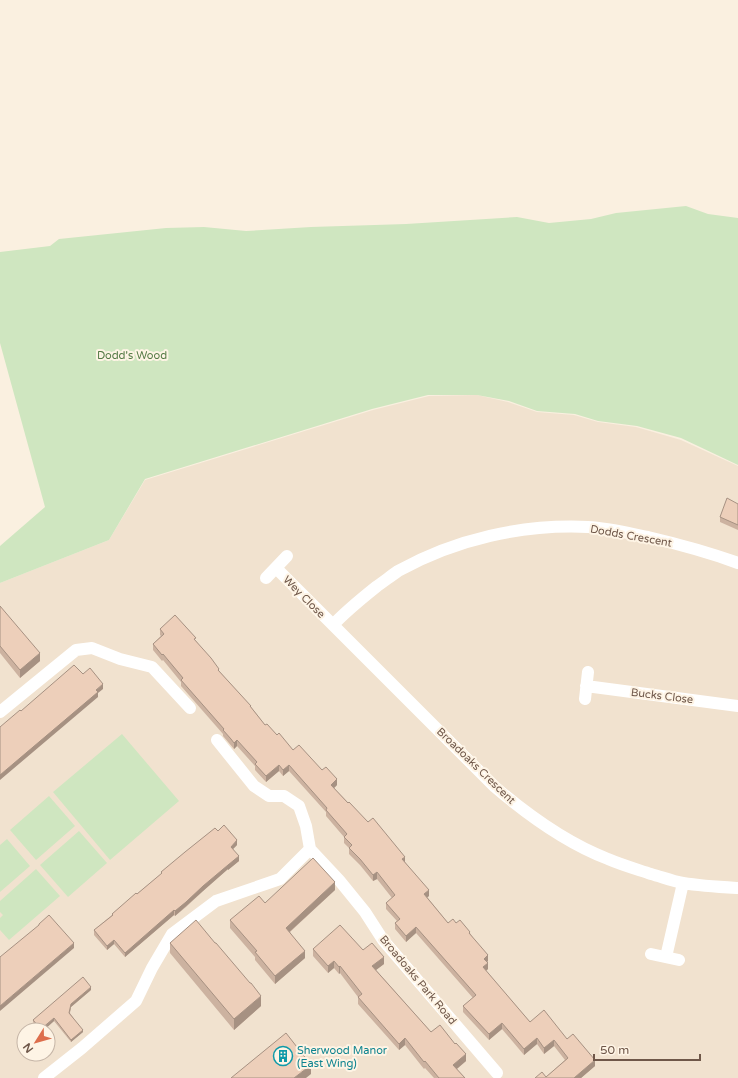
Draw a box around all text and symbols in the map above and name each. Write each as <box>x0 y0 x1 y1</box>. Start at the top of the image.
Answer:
park label: Dodd's Wood <box>97 349 167 362</box>
street label: Dodds Crescent <box>589 522 673 550</box>
street label: Wey Close <box>280 573 328 621</box>
street label: Bucks Close <box>630 686 694 706</box>
street label: Broadoaks Crescent <box>434 725 518 807</box>
street label: Broadoaks Park Road <box>377 933 459 1027</box>
north arrow <box>16 1022 56 1062</box>
scale bar <box>594 1036 700 1062</box>
text: N <box>21 1040 36 1055</box>
text: 50 m <box>600 1043 629 1057</box>
place label: Sherwood Manor (East Wing) <box>297 1044 388 1070</box>
building icon: Sherwood Manor (East Wing) <box>272 1045 294 1067</box>

